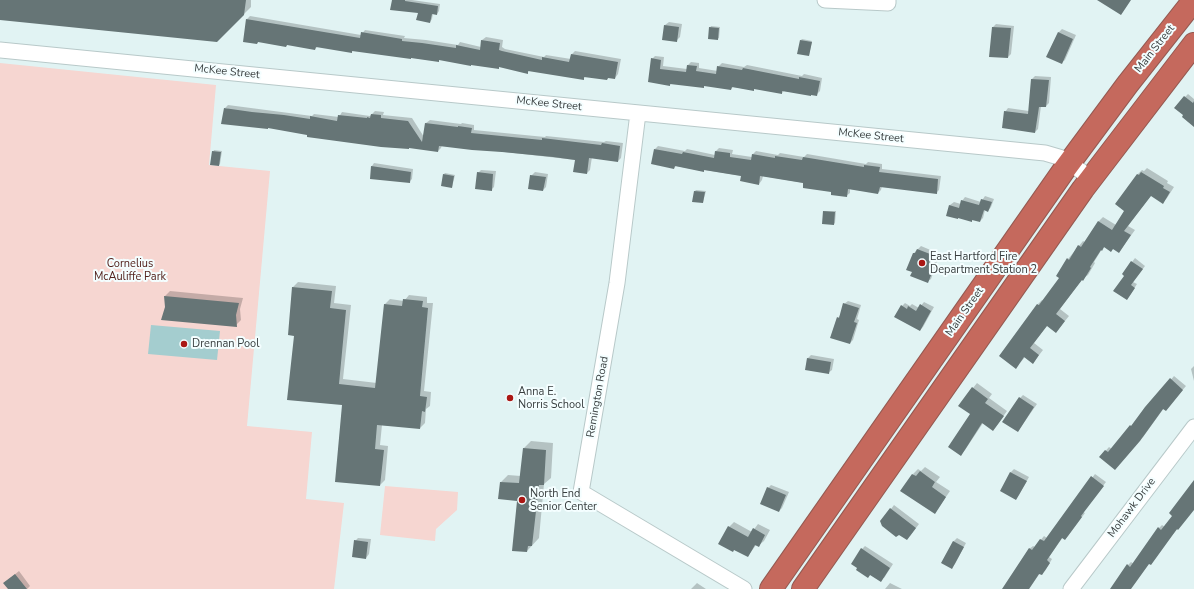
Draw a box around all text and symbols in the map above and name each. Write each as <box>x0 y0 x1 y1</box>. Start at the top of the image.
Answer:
street label: Main Street <box>1132 23 1178 75</box>
street label: McKee Street <box>194 62 260 82</box>
street label: McKee Street <box>516 94 582 114</box>
street label: McKee Street <box>838 126 904 146</box>
place label: East Hartford Fire Department Station 2 <box>930 250 1037 276</box>
park label: Cornelius McAuliffe Park <box>94 257 166 283</box>
marker: East Hartford Fire Department Station 2 <box>917 258 927 268</box>
street label: Main Street <box>943 285 987 339</box>
place label: Drennan Pool <box>192 337 259 351</box>
marker: Drennan Pool <box>179 339 189 349</box>
street label: Remington Road <box>584 355 612 439</box>
place label: Anna E. Norris School <box>518 385 584 411</box>
marker: Anna E. Norris School <box>505 393 515 403</box>
street label: Mohawk Drive <box>1105 476 1159 540</box>
place label: North End Senior Center <box>530 487 597 513</box>
marker: North End Senior Center <box>517 495 527 505</box>

